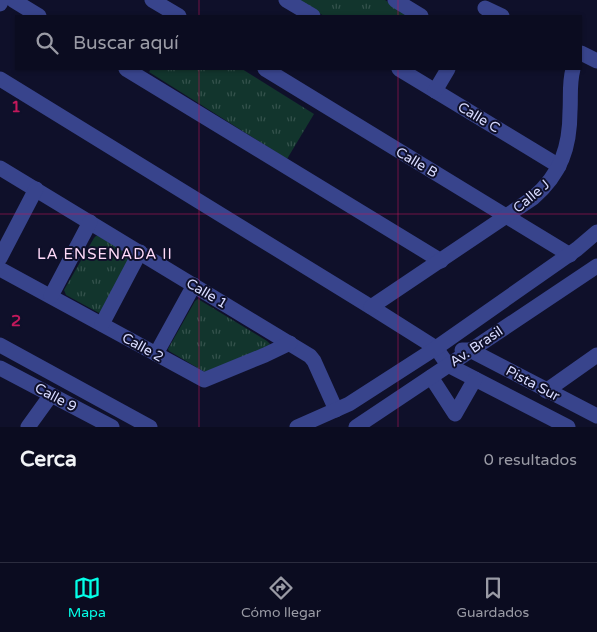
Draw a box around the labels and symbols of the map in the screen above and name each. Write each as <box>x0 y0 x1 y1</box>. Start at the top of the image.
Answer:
text: 1 <box>11 97 21 117</box>
street label: Calle C <box>455 98 503 137</box>
street label: Calle B <box>393 143 441 182</box>
street label: Calle J <box>510 176 553 217</box>
district label: LA ENSENADA II <box>37 245 173 263</box>
street label: Calle 1 <box>183 275 230 312</box>
text: 2 <box>11 311 21 331</box>
street label: Av. Brasil <box>446 322 506 370</box>
street label: Calle 2 <box>119 329 167 366</box>
street label: Pista Sur <box>503 362 563 405</box>
street label: Calle 9 <box>32 379 80 415</box>

